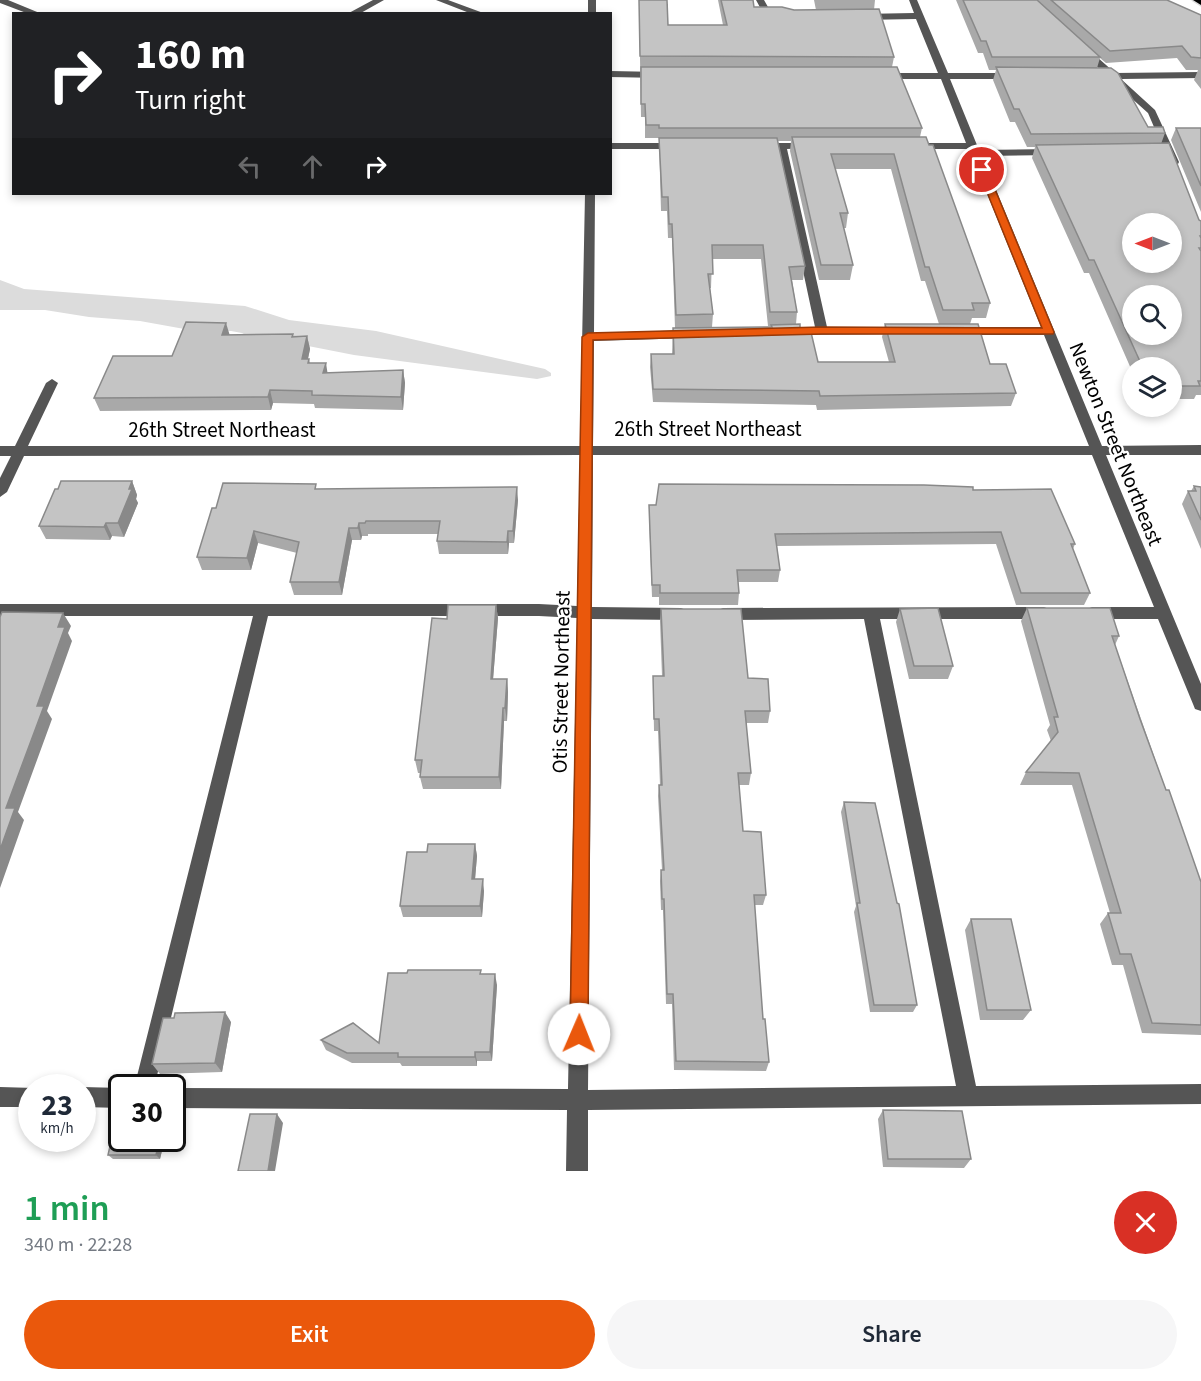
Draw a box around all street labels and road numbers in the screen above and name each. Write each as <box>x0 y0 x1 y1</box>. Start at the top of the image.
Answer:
street label: Newton Street Northeast <box>1061 338 1171 550</box>
street label: 26th Street Northeast <box>614 414 802 444</box>
street label: 26th Street Northeast <box>128 415 316 445</box>
street label: Otis Street Northeast <box>544 590 578 774</box>

